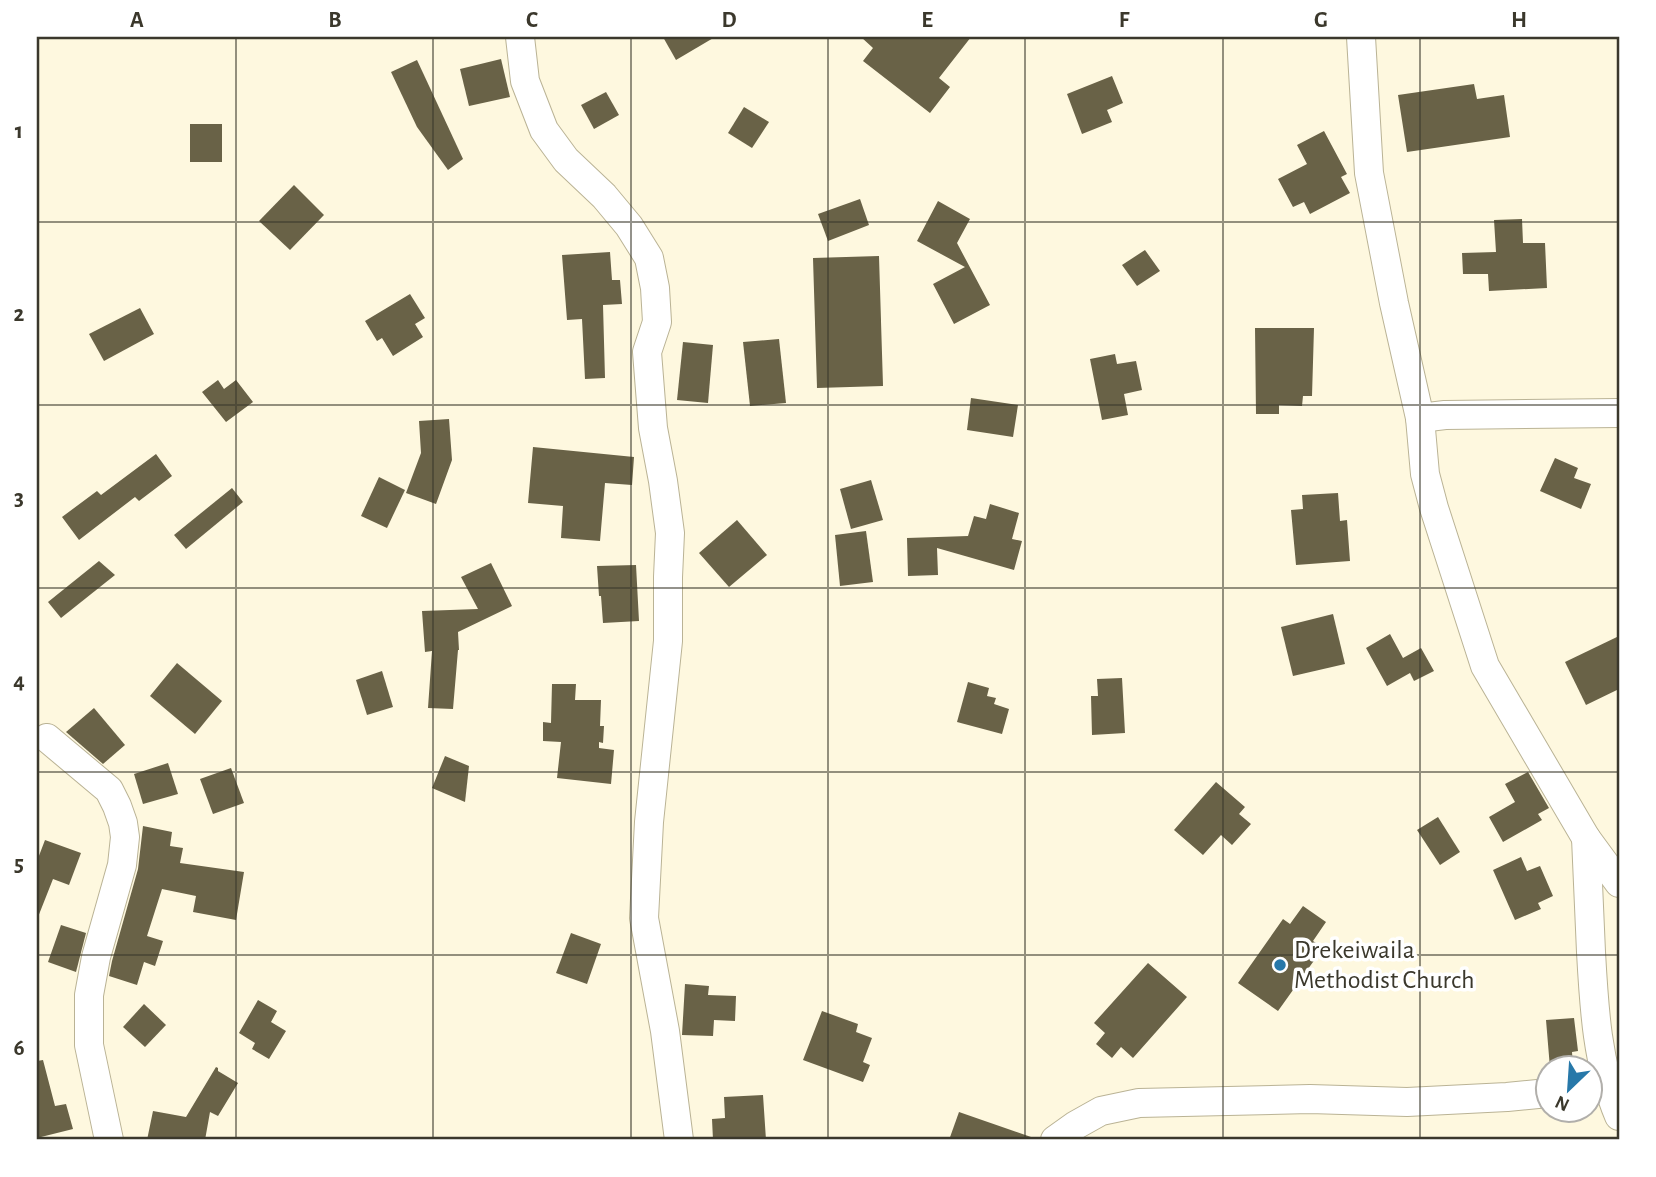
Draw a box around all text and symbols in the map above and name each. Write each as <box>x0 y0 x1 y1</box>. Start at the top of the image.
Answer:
text: A <box>130 9 144 32</box>
text: B <box>328 9 342 32</box>
text: C <box>526 9 538 32</box>
text: D <box>721 9 737 32</box>
text: E <box>921 9 933 32</box>
text: F <box>1119 9 1130 32</box>
text: G <box>1314 9 1328 32</box>
text: H <box>1511 9 1527 32</box>
text: 1 <box>15 120 23 143</box>
text: 2 <box>14 303 25 326</box>
text: 3 <box>14 487 24 510</box>
text: 4 <box>13 670 25 693</box>
text: 5 <box>14 853 24 876</box>
place label: Drekeiwaila Methodist Church <box>1294 937 1474 993</box>
marker: Drekeiwaila Methodist Church <box>1272 957 1288 973</box>
text: 6 <box>13 1037 25 1060</box>
north arrow <box>1534 1054 1604 1124</box>
text: N <box>1552 1092 1572 1114</box>

